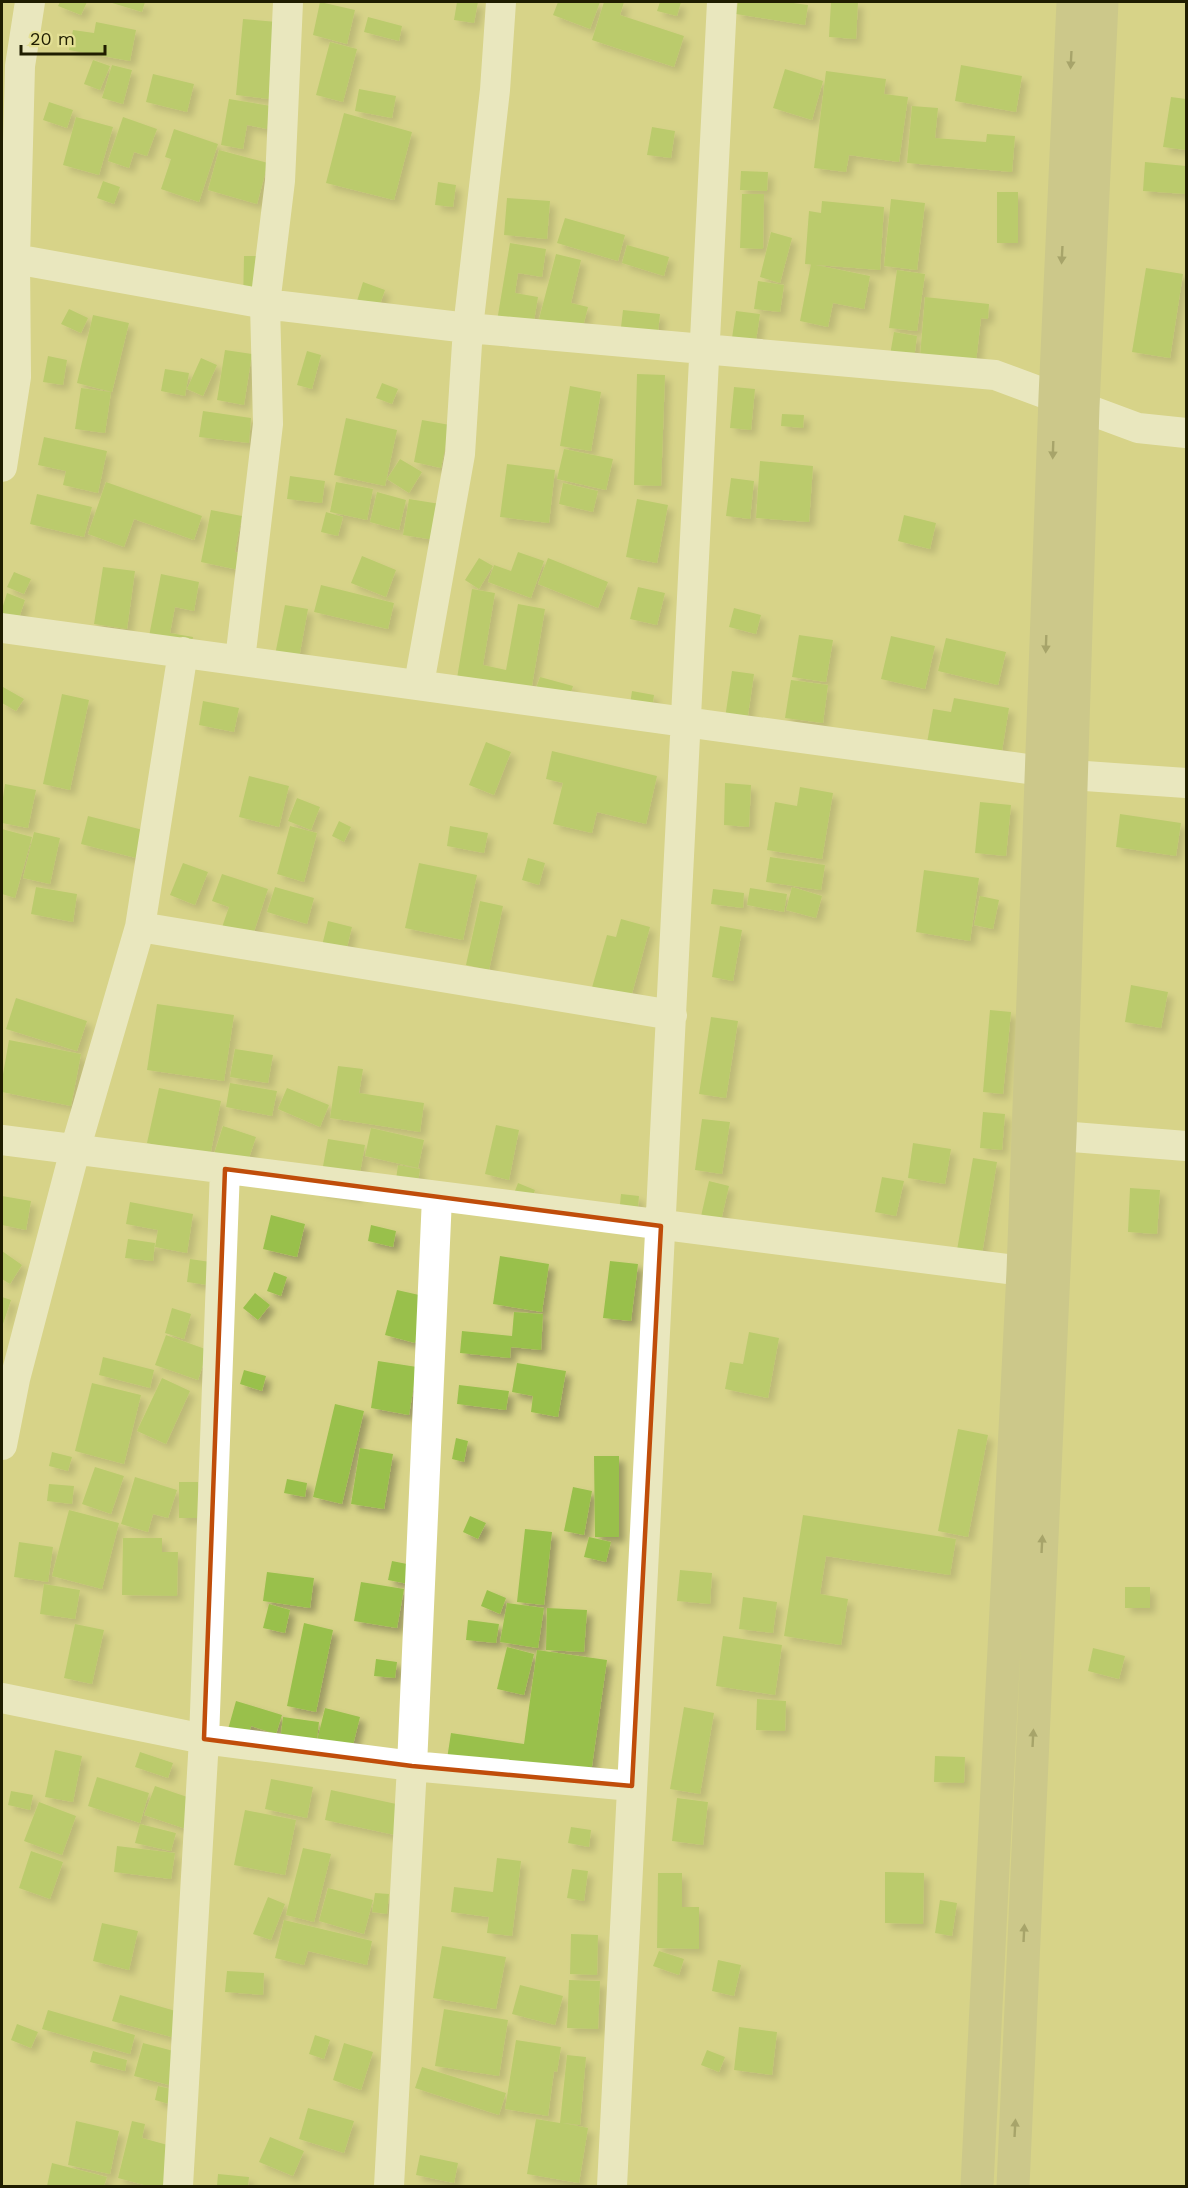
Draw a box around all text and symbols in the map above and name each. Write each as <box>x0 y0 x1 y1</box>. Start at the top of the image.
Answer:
scale bar <box>21 18 105 56</box>
text: 20 m <box>30 28 75 49</box>
one-way arrow <box>1066 50 1075 69</box>
one-way arrow <box>1057 245 1066 264</box>
one-way arrow <box>1049 440 1058 459</box>
one-way arrow <box>1042 635 1051 654</box>
one-way arrow <box>1037 1534 1046 1553</box>
one-way arrow <box>1028 1729 1037 1748</box>
one-way arrow <box>1020 1924 1029 1943</box>
one-way arrow <box>1011 2119 1020 2138</box>

